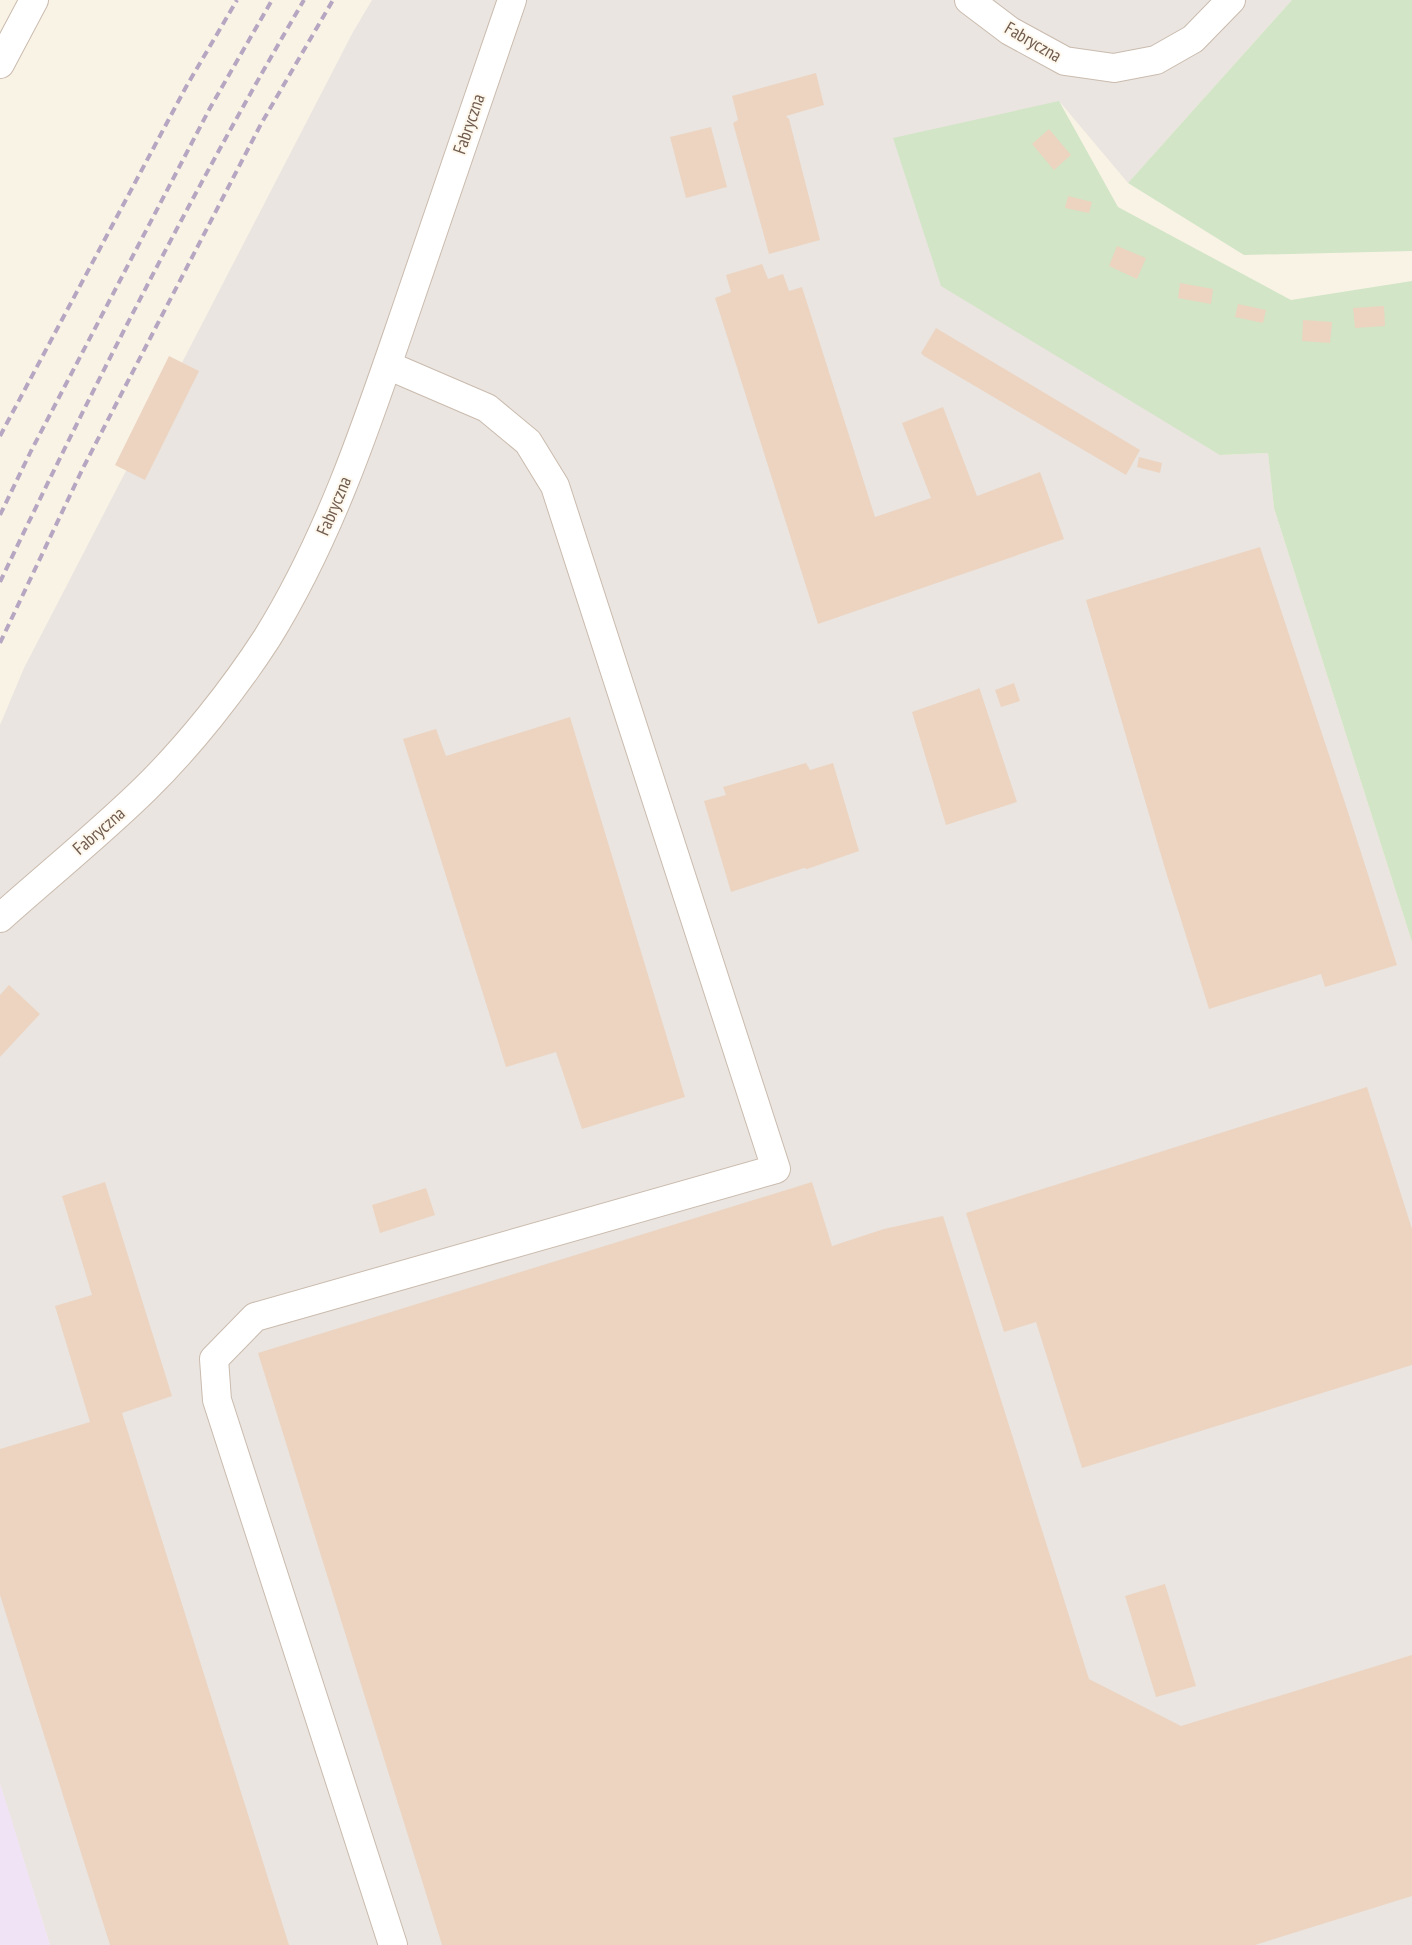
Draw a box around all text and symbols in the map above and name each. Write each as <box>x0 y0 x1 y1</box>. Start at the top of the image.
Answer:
street label: Fabryczna <box>1001 16 1066 67</box>
street label: Fabryczna <box>448 91 489 157</box>
street label: Fabryczna <box>311 473 356 539</box>
street label: Fabryczna <box>68 802 130 860</box>

